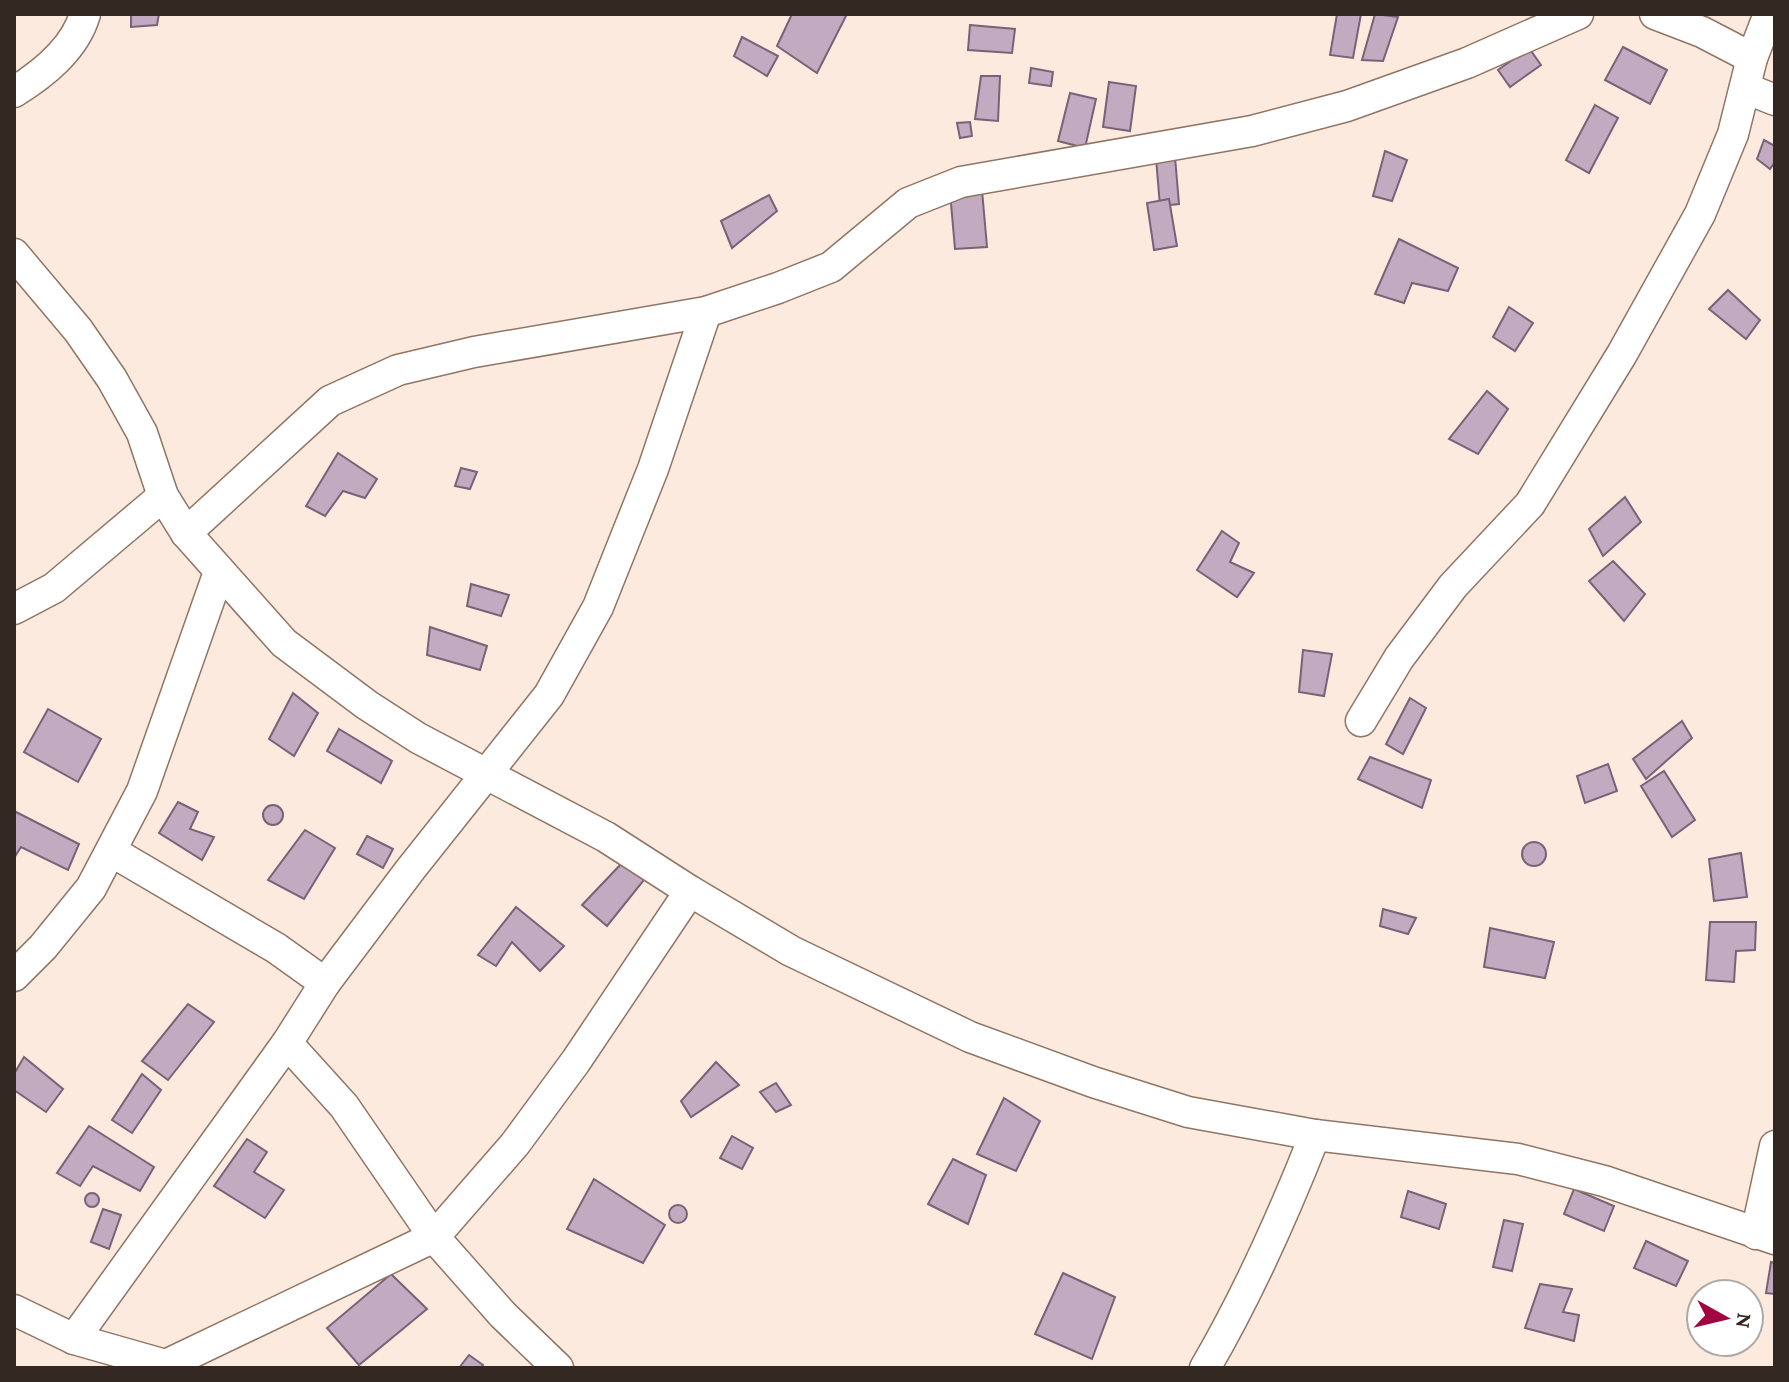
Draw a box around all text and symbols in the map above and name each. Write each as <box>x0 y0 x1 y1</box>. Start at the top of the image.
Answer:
north arrow <box>1685 1278 1765 1358</box>
text: N <box>1731 1312 1758 1330</box>

